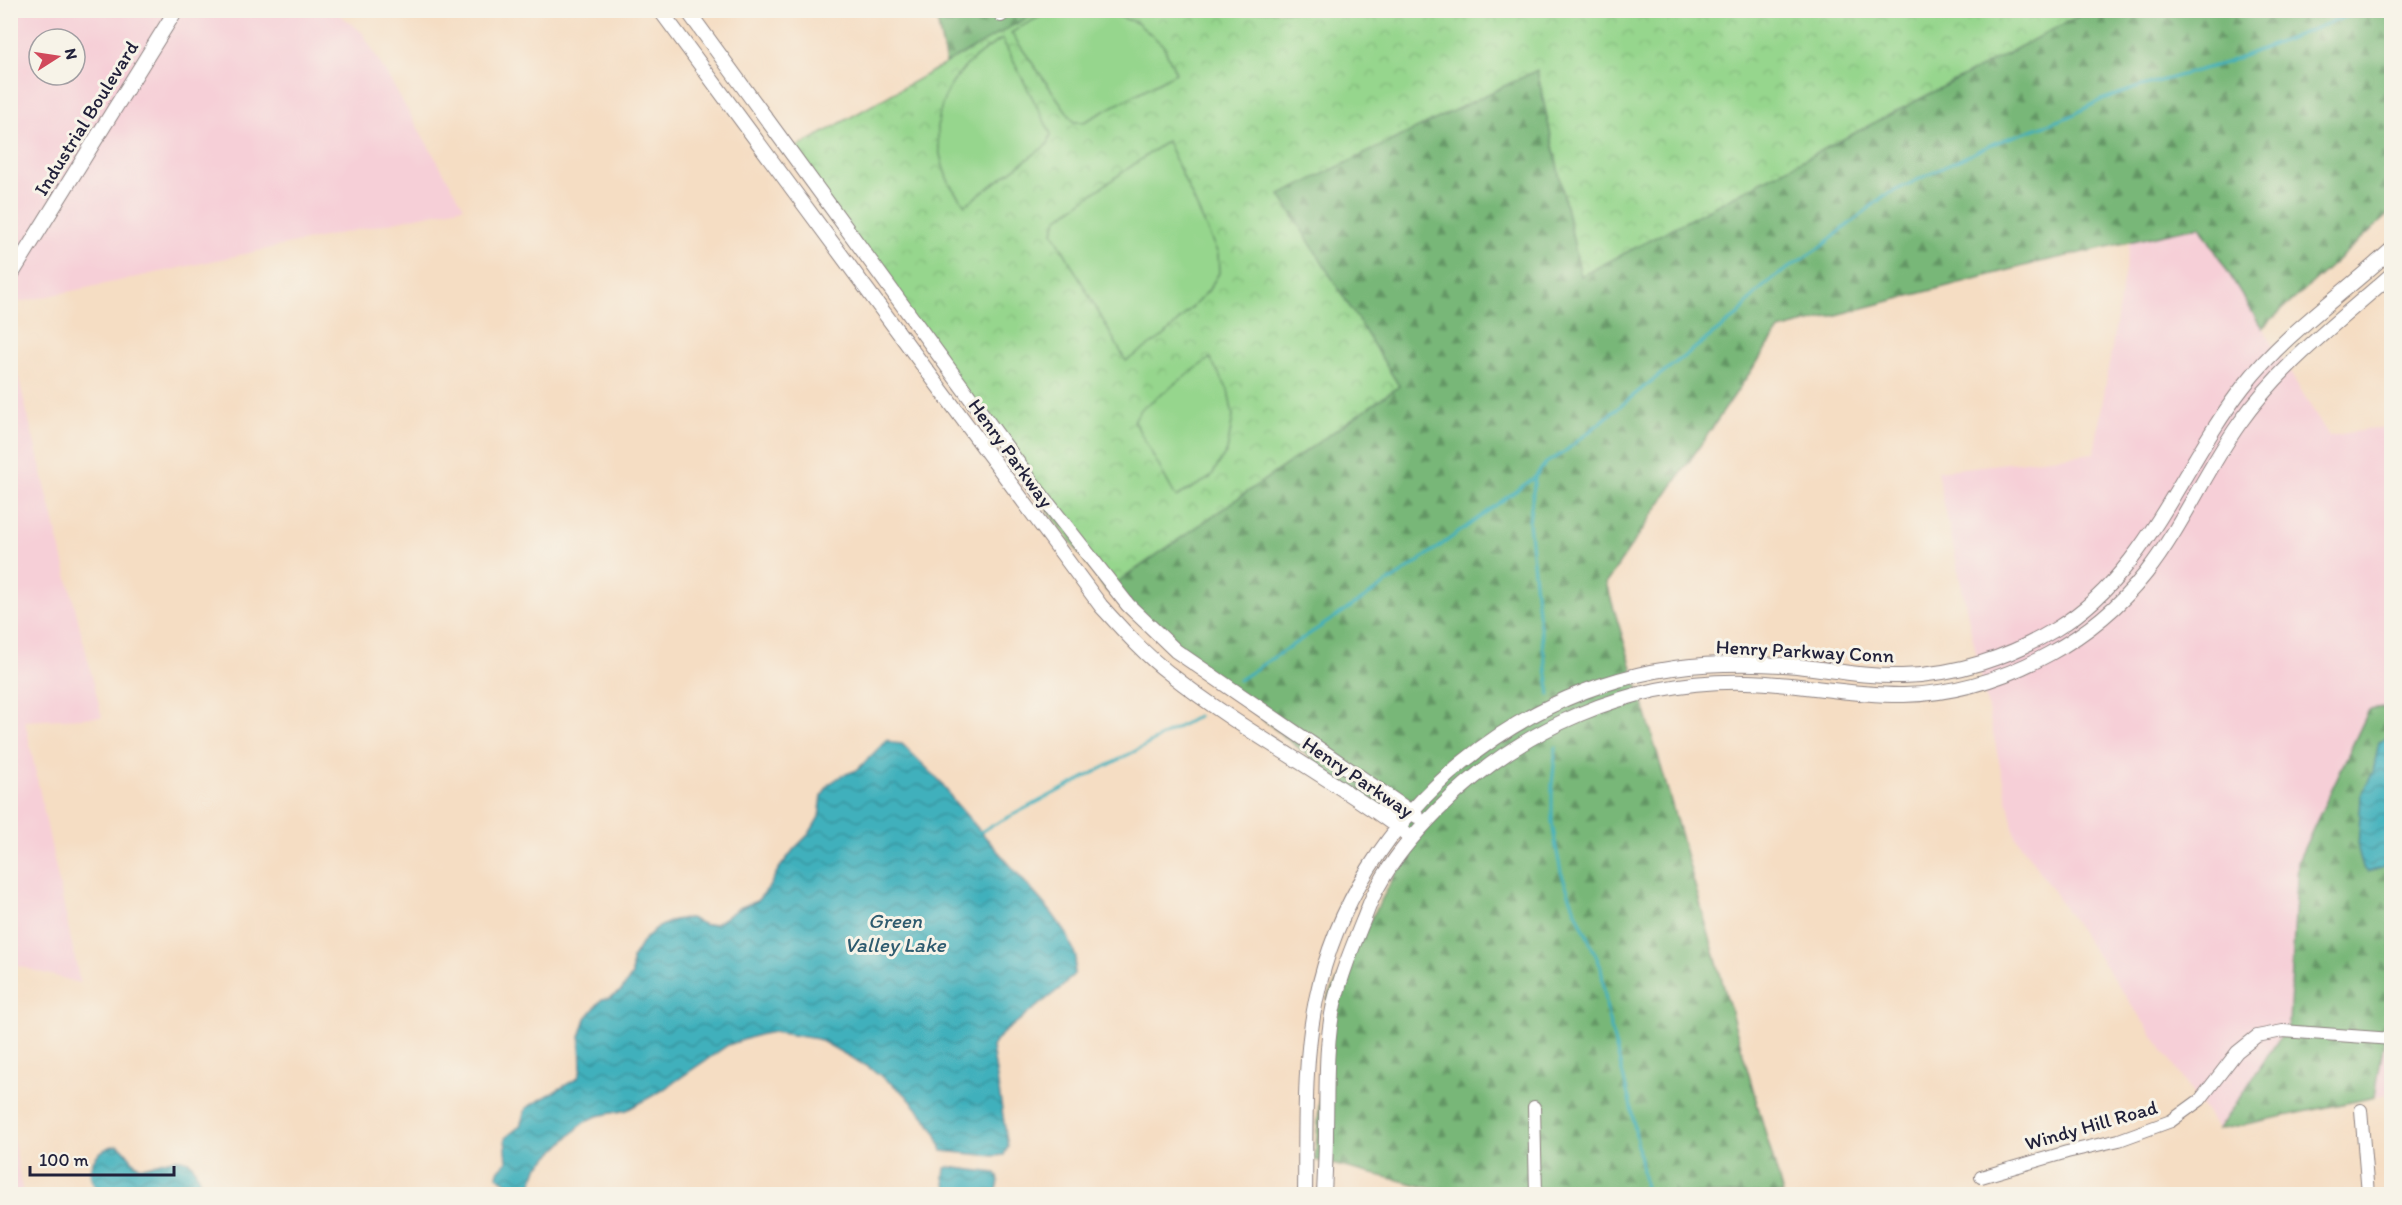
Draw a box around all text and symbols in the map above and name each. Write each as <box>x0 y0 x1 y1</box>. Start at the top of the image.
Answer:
north arrow <box>27 27 87 87</box>
street label: Industrial Boulevard <box>29 36 143 200</box>
text: N <box>61 47 82 61</box>
street label: Henry Parkway <box>963 394 1059 513</box>
street label: Henry Parkway Conn <box>1715 634 1895 668</box>
street label: Henry Parkway <box>1298 731 1419 823</box>
water label: Green Valley Lake <box>844 908 947 957</box>
street label: Windy Hill Road <box>2022 1095 2160 1155</box>
scale bar <box>30 1139 174 1177</box>
text: 100 m <box>39 1149 89 1171</box>

